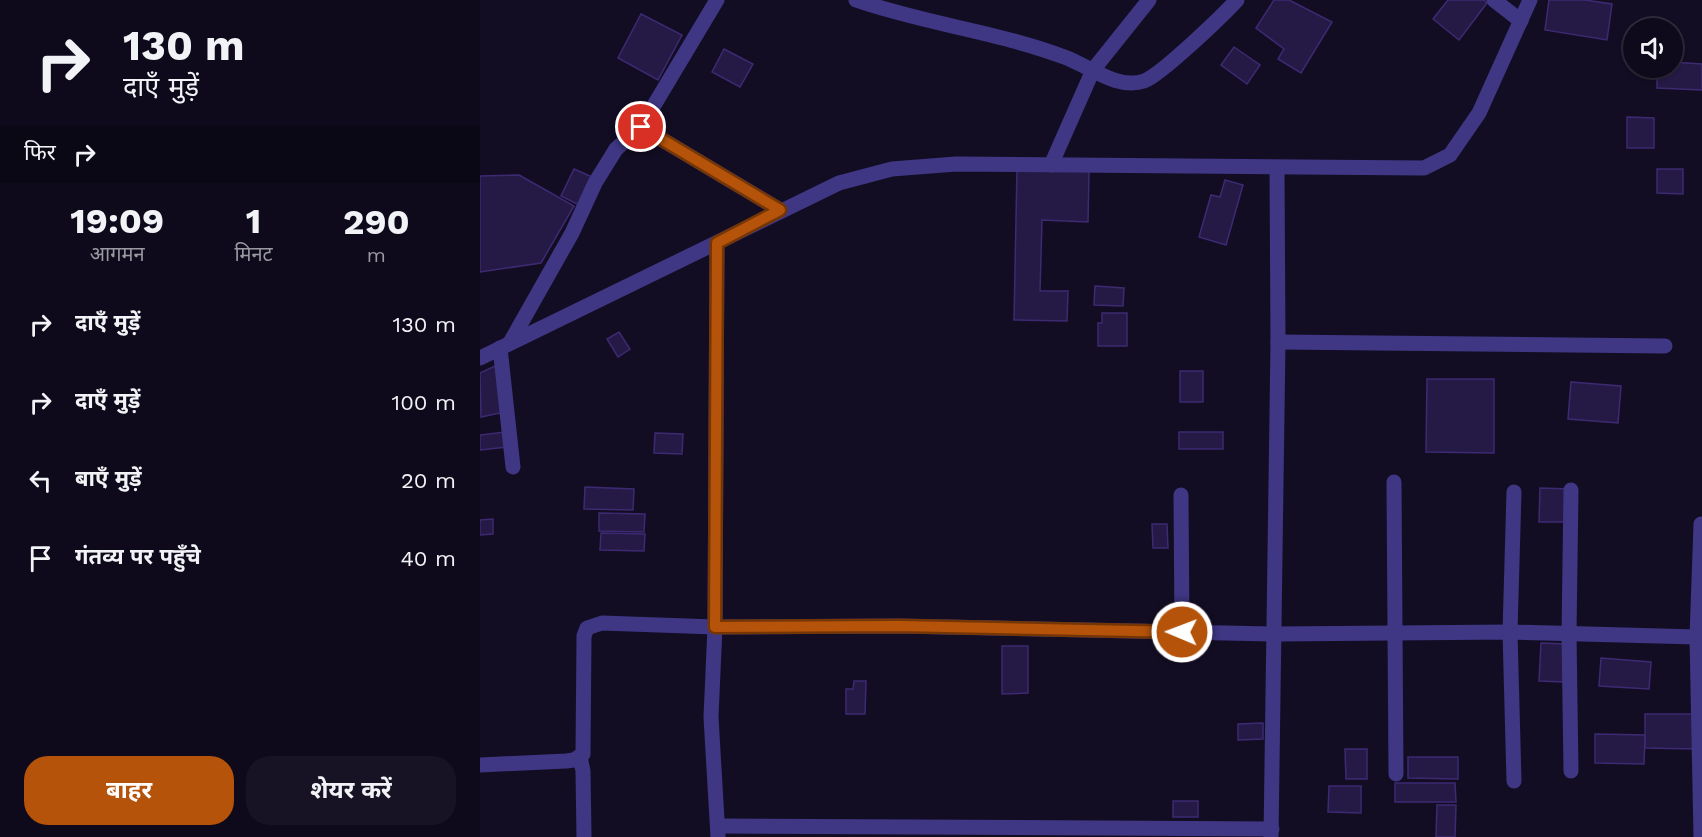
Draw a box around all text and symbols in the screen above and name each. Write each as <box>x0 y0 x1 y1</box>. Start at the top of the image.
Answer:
map controls <box>1623 18 1683 78</box>
button: sound <box>1623 18 1683 78</box>
text: 130 m <box>123 21 245 70</box>
icon: right <box>24 24 102 102</box>
text: दाएँ मुड़ें <box>123 71 199 103</box>
pin <box>615 101 666 152</box>
icon: arrive <box>624 110 657 143</box>
icon: right <box>68 138 101 171</box>
text: फिर <box>24 140 56 165</box>
text: 19:09 <box>70 200 164 242</box>
text: 1 <box>246 200 261 242</box>
text: 290 <box>343 201 410 243</box>
text: आगमन <box>90 242 145 266</box>
text: मिनट <box>234 242 273 266</box>
text: m <box>367 243 386 267</box>
icon: right <box>24 308 57 341</box>
text: दाएँ मुड़ें <box>75 310 140 335</box>
text: 130 m <box>392 312 456 337</box>
icon: right <box>24 386 57 419</box>
text: दाएँ मुड़ें <box>75 388 140 413</box>
text: 100 m <box>392 390 456 415</box>
icon: left <box>24 464 57 497</box>
text: बाएँ मुड़ें <box>75 466 142 491</box>
text: 20 m <box>401 468 456 493</box>
icon: arrive <box>24 542 57 575</box>
text: गंतव्य पर पहुँचे <box>75 544 201 569</box>
text: 40 m <box>400 546 456 571</box>
position arrow <box>1150 600 1214 664</box>
button: बाहर <box>24 756 234 825</box>
button: शेयर करें <box>246 756 456 825</box>

